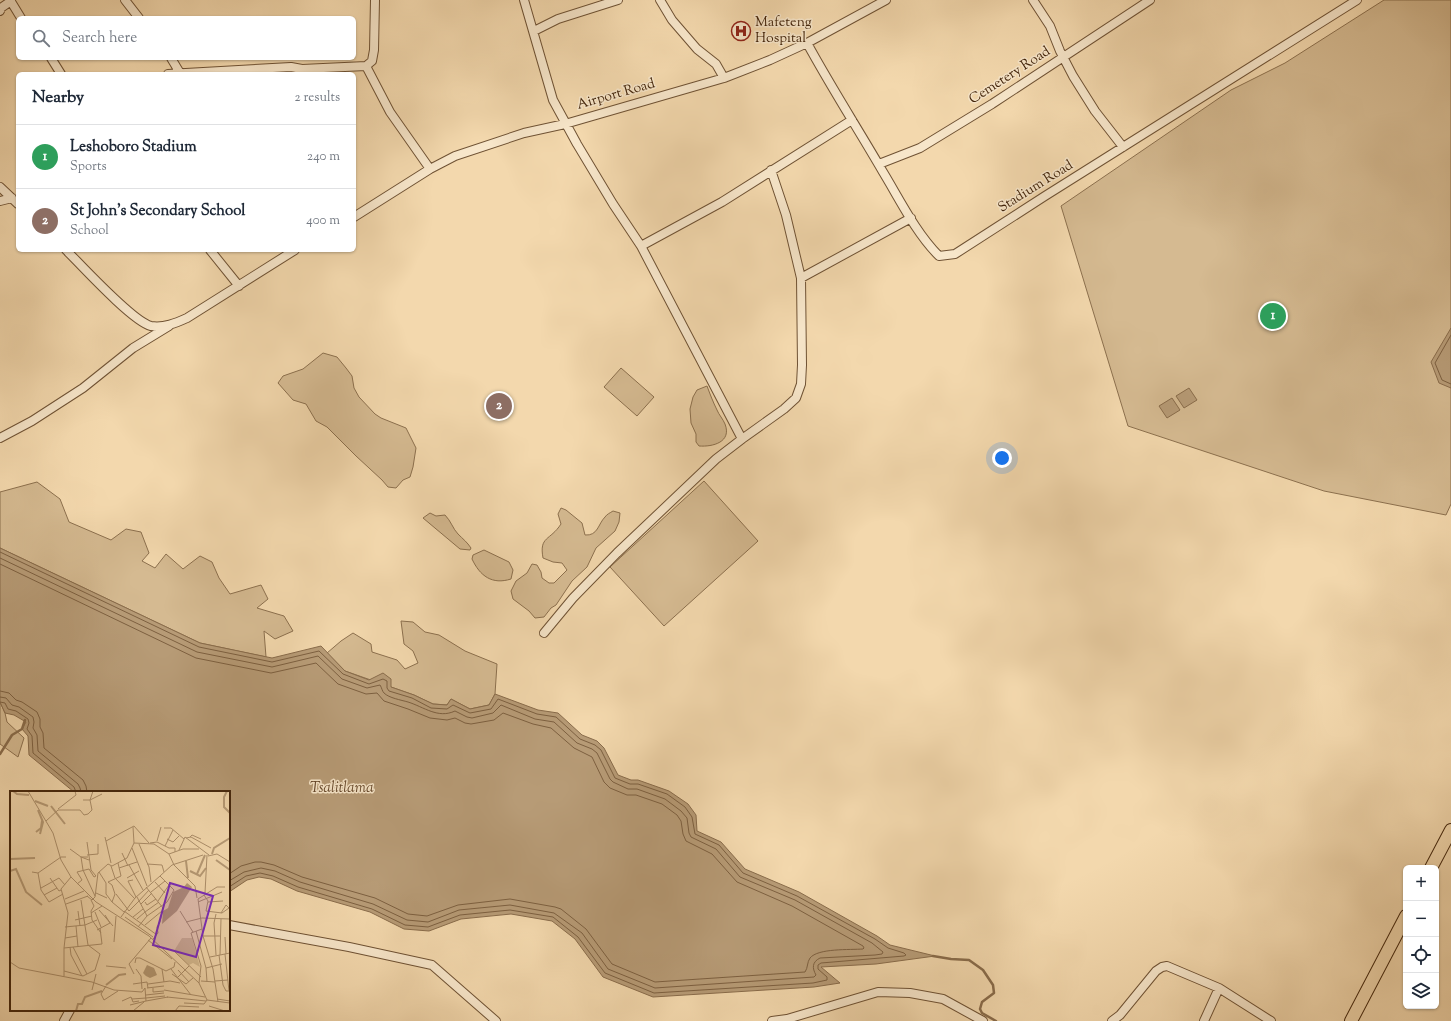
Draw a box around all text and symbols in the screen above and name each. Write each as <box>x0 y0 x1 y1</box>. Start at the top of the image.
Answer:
place label: Mafeteng Hospital <box>755 13 812 49</box>
search box <box>16 16 356 60</box>
hospital icon: Mafeteng Hospital <box>730 20 752 42</box>
icon: search <box>30 27 52 49</box>
text: Search here <box>62 28 137 49</box>
street label: Cemetery Road <box>965 42 1055 110</box>
street label: Airport Road <box>575 74 658 116</box>
text: Nearby <box>32 86 84 110</box>
text: 2 results <box>295 89 340 107</box>
text: Leshoboro Stadium <box>70 137 197 158</box>
text: 1 <box>43 148 47 166</box>
text: 240 m <box>307 148 340 166</box>
street label: Stadium Road <box>995 156 1078 218</box>
text: Sports <box>70 158 107 176</box>
text: St John's Secondary School <box>70 201 246 222</box>
text: 2 <box>42 212 48 230</box>
text: 400 m <box>306 212 340 230</box>
text: School <box>70 222 109 240</box>
pin: 1 <box>1260 301 1286 331</box>
pin: 2 <box>486 391 512 421</box>
your location <box>992 448 1012 468</box>
water label: Tsalitlama <box>310 778 374 799</box>
inset map <box>10 791 230 1011</box>
map controls <box>1403 865 1439 1009</box>
button: + <box>1403 865 1439 901</box>
button: − <box>1403 901 1439 937</box>
button: locate <box>1403 937 1439 973</box>
button: layers <box>1403 973 1439 1009</box>

